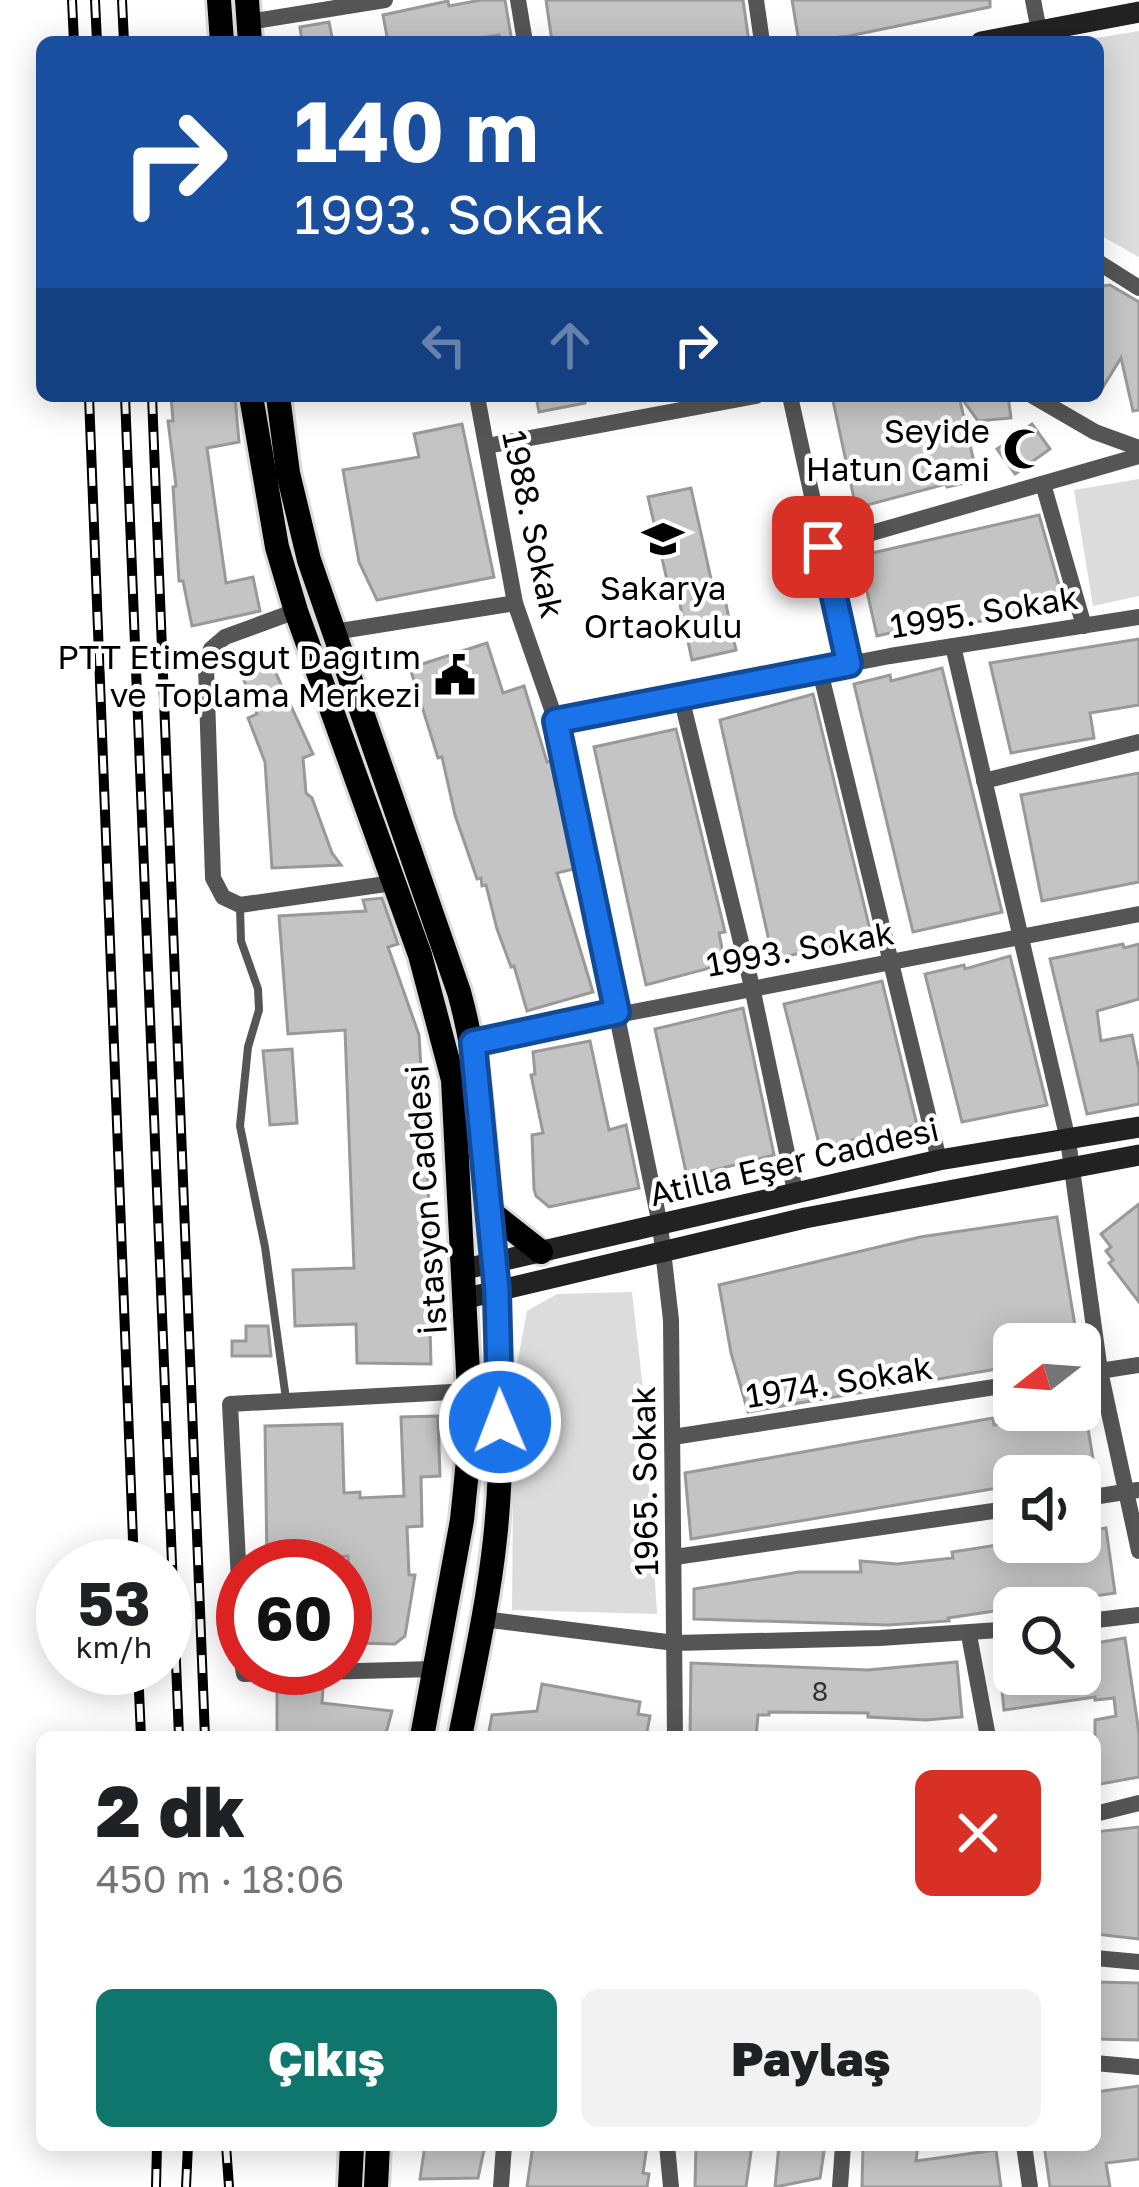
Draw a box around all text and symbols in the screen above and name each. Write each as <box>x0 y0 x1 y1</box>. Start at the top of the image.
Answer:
text: 140 m <box>294 80 539 180</box>
icon: right <box>96 84 252 240</box>
text: 1993. Sokak <box>294 181 605 246</box>
icon: left <box>411 312 477 378</box>
icon: ahead <box>537 312 603 378</box>
icon: right <box>663 312 729 378</box>
place label: Seyide Hatun Cami <box>806 411 990 488</box>
mosque icon: Seyide Hatun Cami <box>1001 426 1047 472</box>
street label: 1988. Sokak <box>495 427 573 621</box>
pin <box>772 496 874 598</box>
icon: arrive <box>790 514 856 580</box>
school or university icon: Sakarya Ortaokulu <box>640 516 686 562</box>
place label: Sakarya Ortaokulu <box>584 568 742 645</box>
street label: 1995. Sokak <box>887 577 1081 645</box>
place label: PTT Etimesgut Dağıtım ve Toplama Merkezi <box>57 637 421 714</box>
public building icon: PTT Etimesgut Dağıtım ve Toplama Merkezi <box>432 652 478 698</box>
street label: 1993. Sokak <box>703 912 897 984</box>
street label: İstasyon Caddesi <box>396 1064 454 1336</box>
street label: Atilla Eşer Caddesi <box>645 1109 943 1213</box>
north arrow <box>993 1323 1101 1431</box>
map controls <box>993 1323 1101 1695</box>
street label: 1974. Sokak <box>743 1347 935 1415</box>
position arrow <box>437 1359 563 1485</box>
street label: 1965. Sokak <box>623 1386 665 1576</box>
button: sound <box>993 1455 1101 1563</box>
speed limit sign: 60 <box>216 1539 372 1695</box>
text: 53 <box>77 1566 151 1638</box>
button: search <box>993 1587 1101 1695</box>
text: km/h <box>76 1629 152 1665</box>
house number: 8 <box>812 1675 828 1707</box>
text: 2 dk <box>96 1766 245 1853</box>
button: close <box>915 1770 1041 1896</box>
text: 450 m · 18:06 <box>96 1855 344 1902</box>
button: Çıkış <box>96 1989 557 2127</box>
button: Paylaş <box>581 1989 1041 2127</box>

